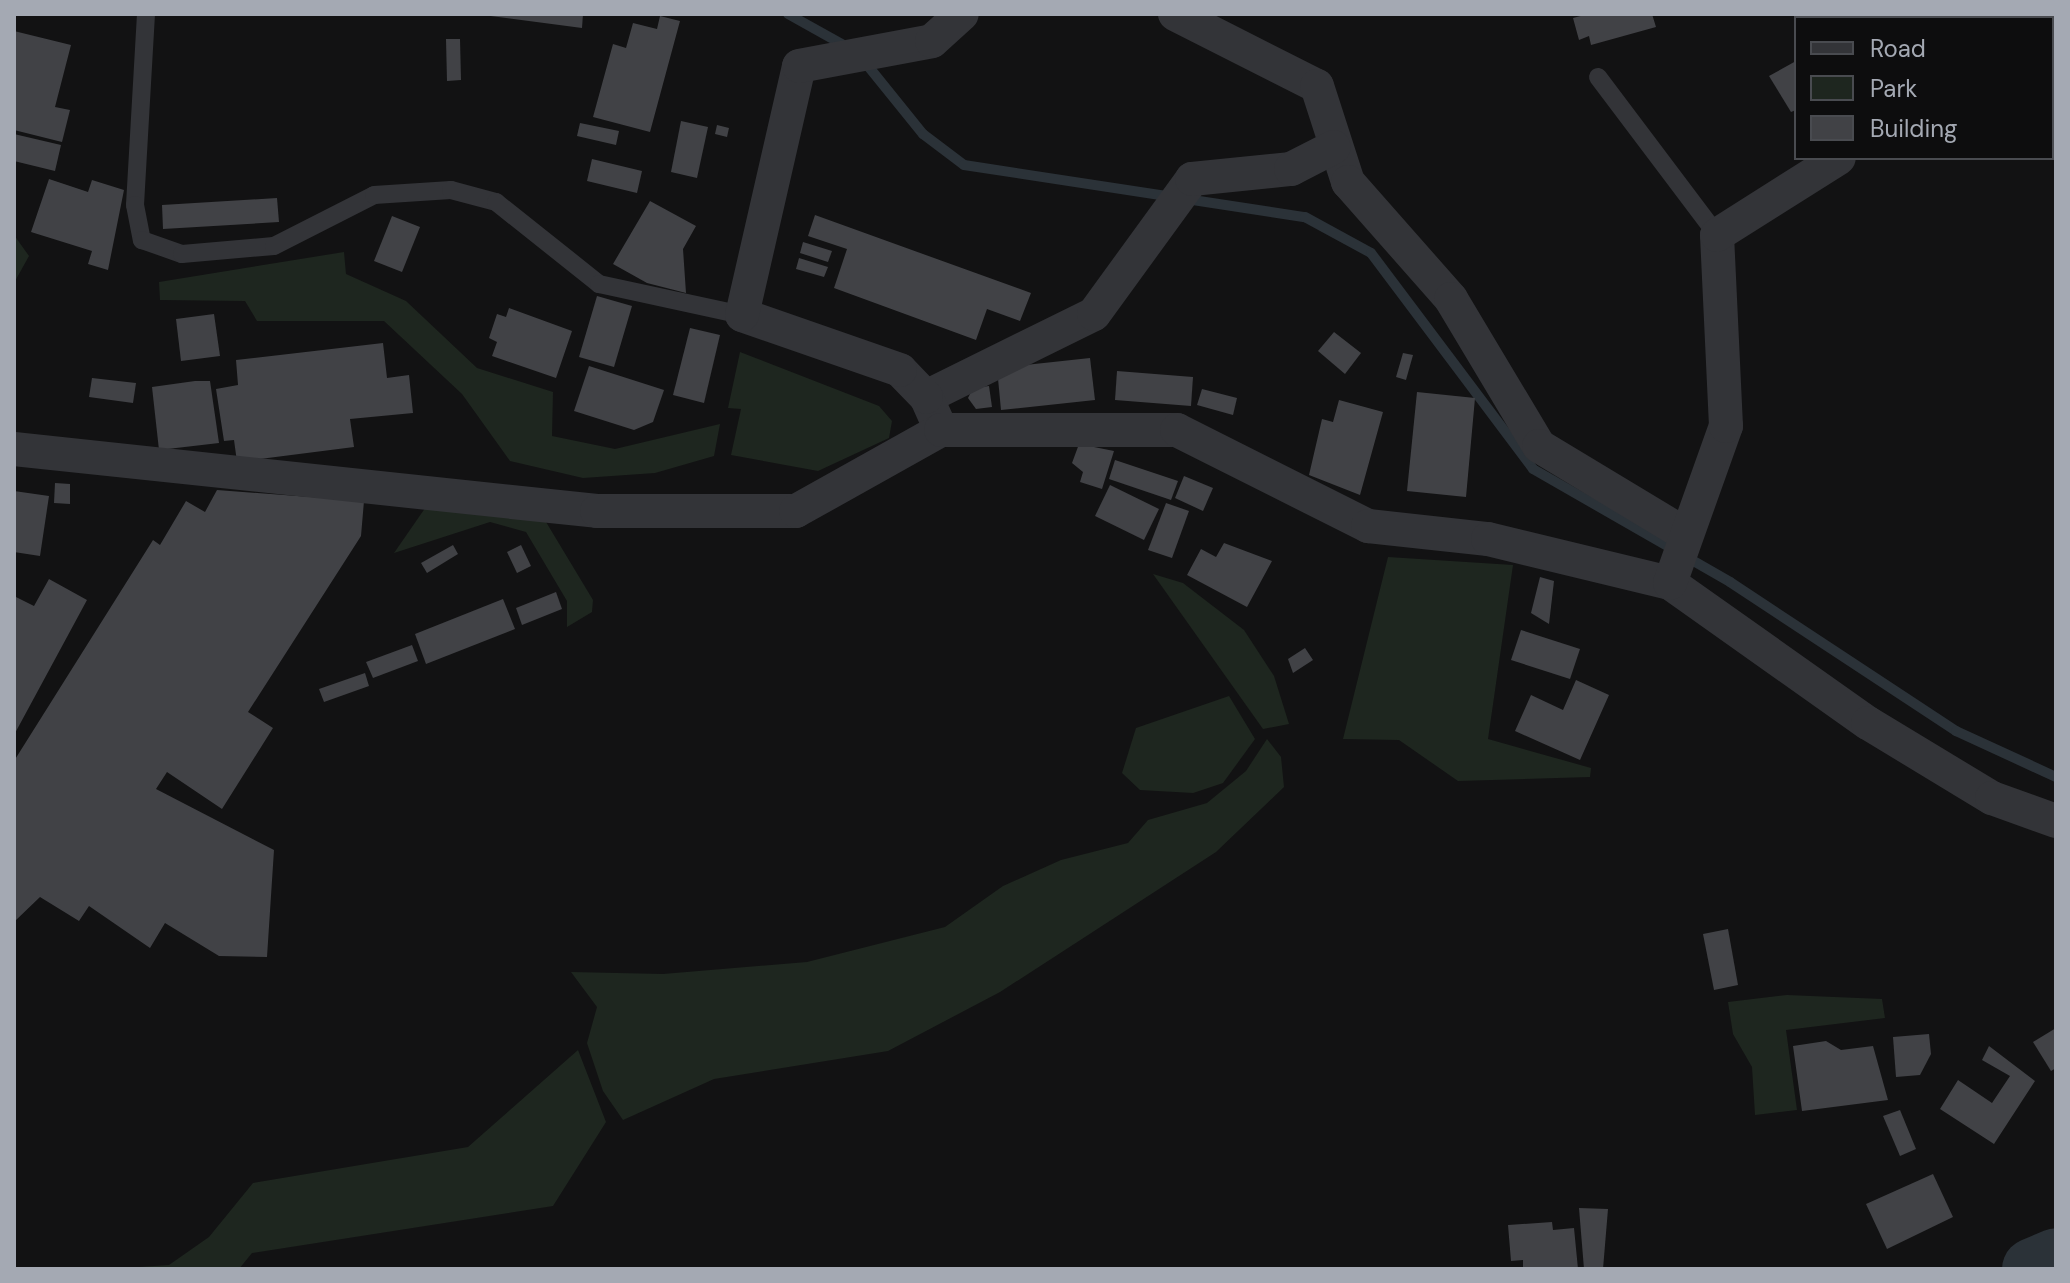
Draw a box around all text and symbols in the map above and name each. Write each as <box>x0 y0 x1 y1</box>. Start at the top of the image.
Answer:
legend <box>1794 16 2054 160</box>
text: Road <box>1870 33 1926 64</box>
text: Park <box>1870 73 1917 104</box>
text: Building <box>1870 113 1957 144</box>

